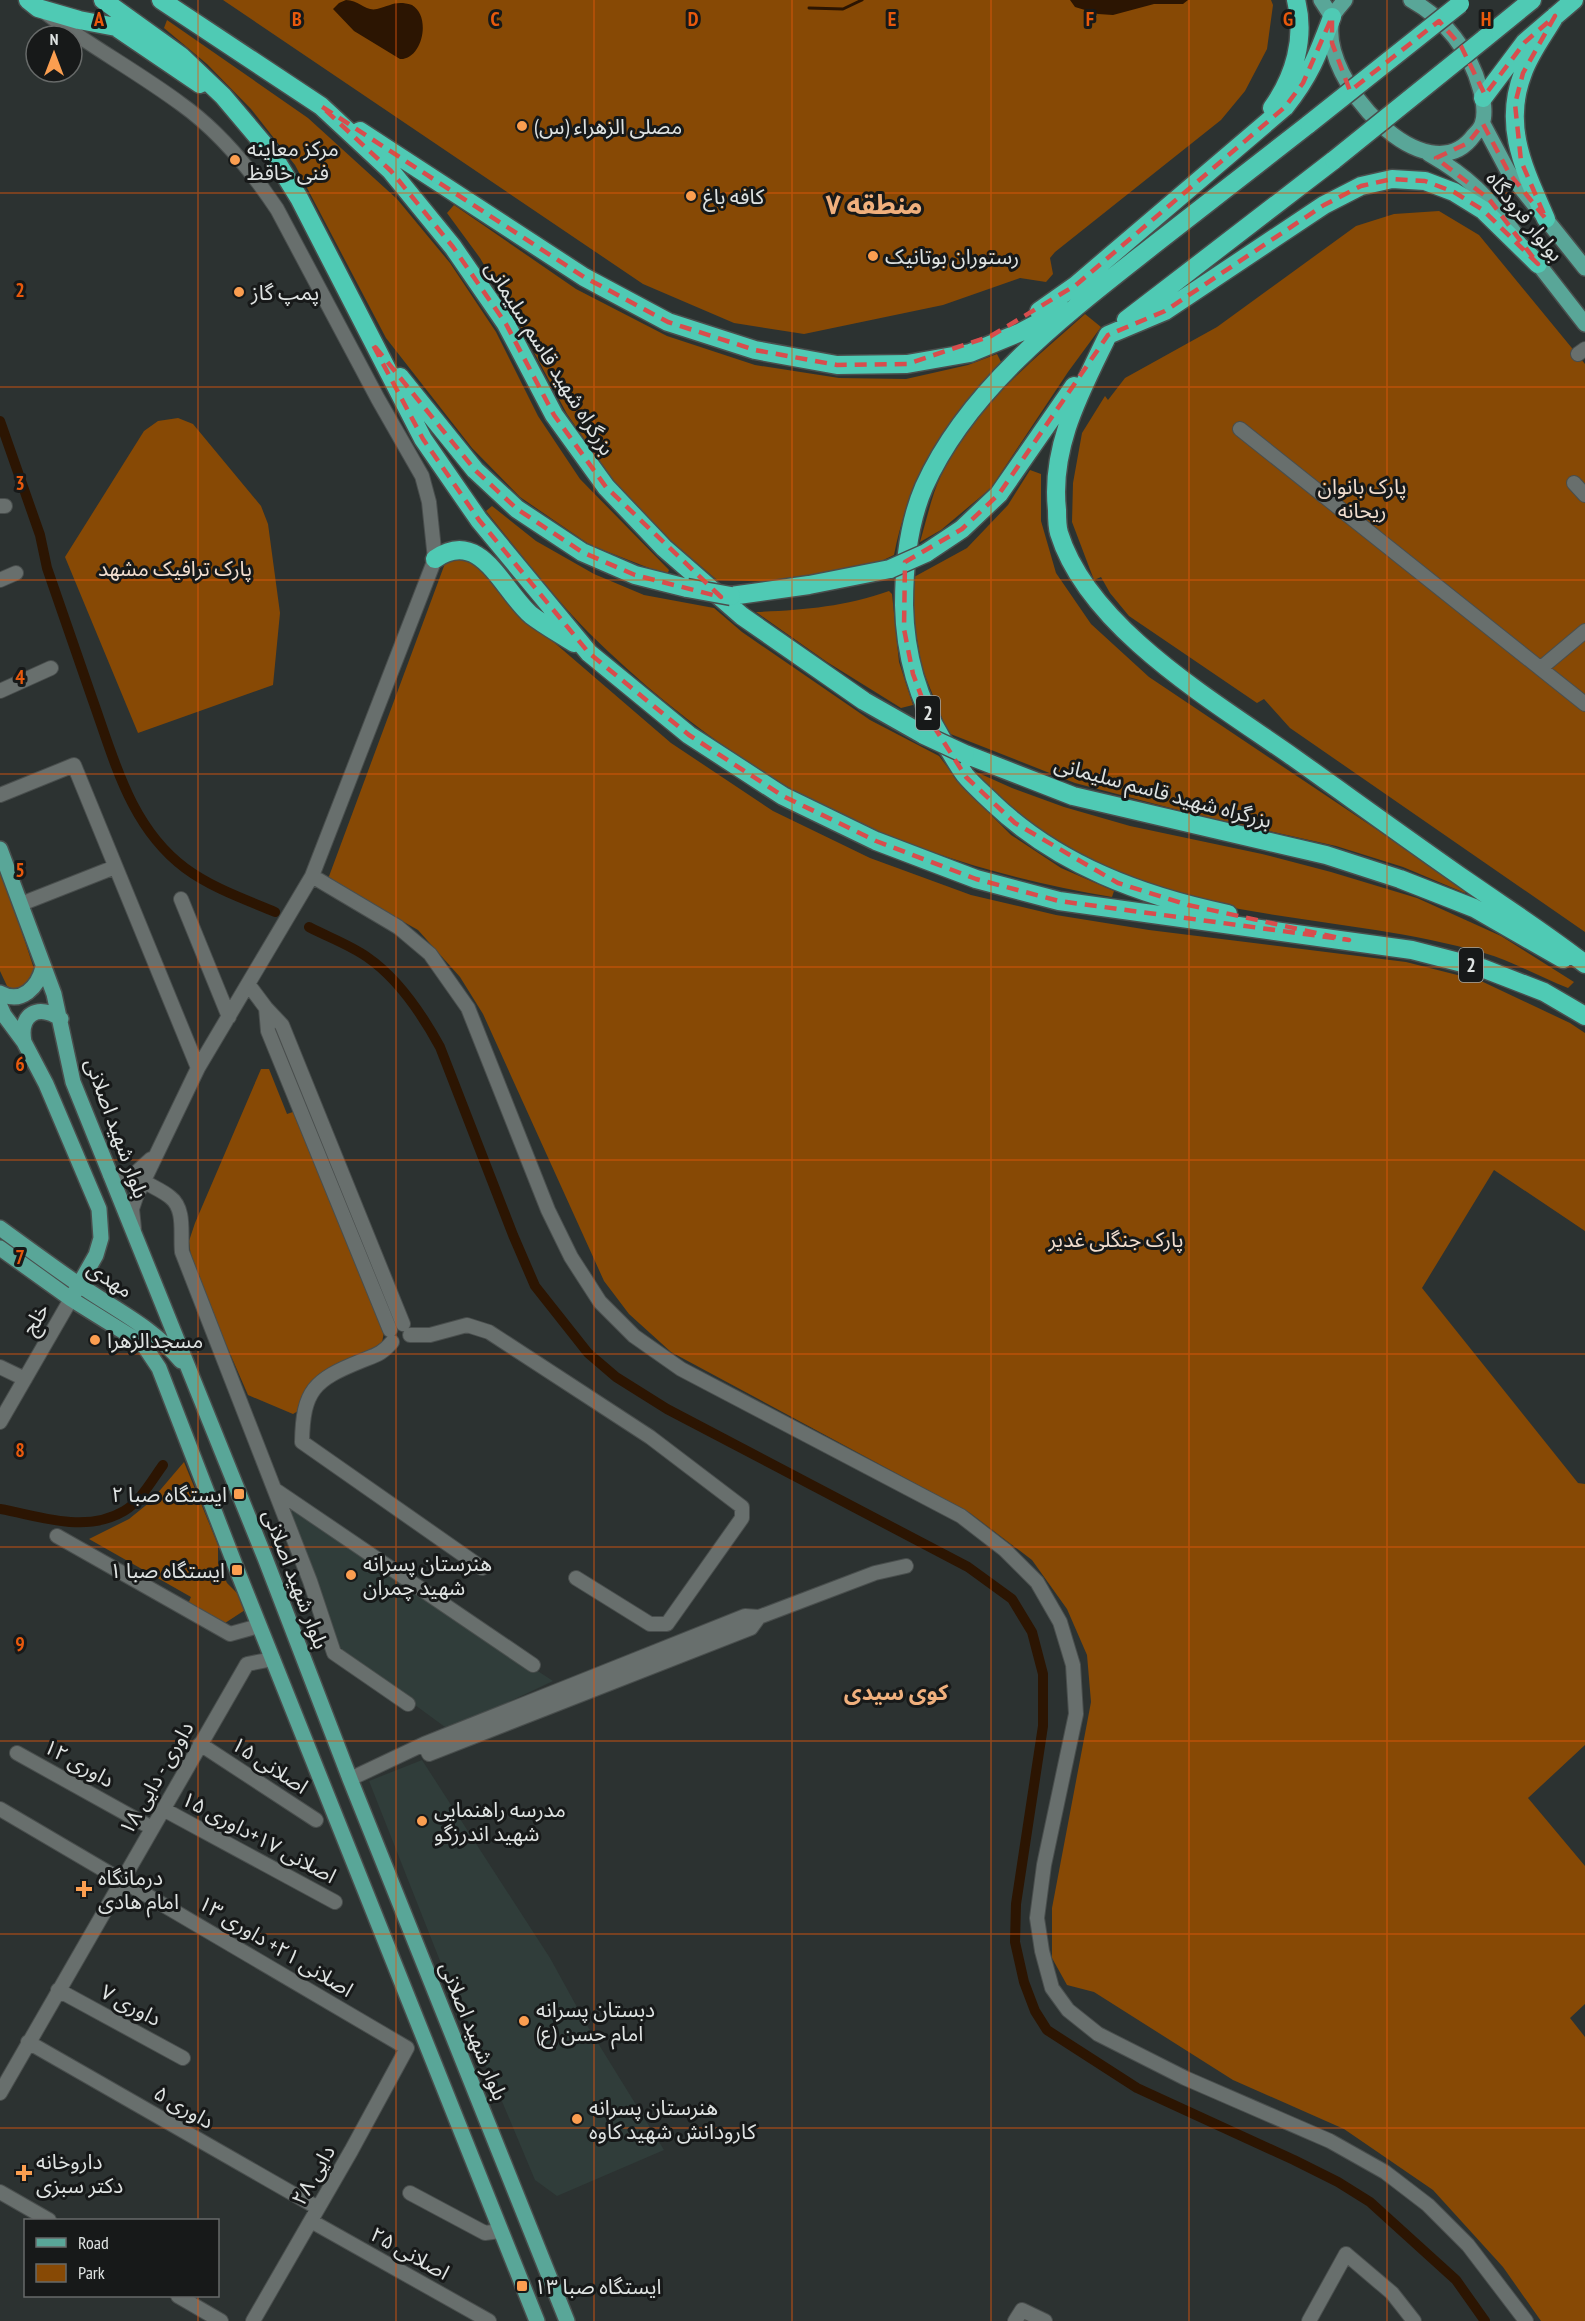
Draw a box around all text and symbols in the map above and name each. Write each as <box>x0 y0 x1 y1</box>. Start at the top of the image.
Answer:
text: A <box>93 6 105 32</box>
text: B <box>292 6 302 32</box>
text: C <box>490 6 500 32</box>
text: D <box>688 6 699 32</box>
text: E <box>888 6 896 32</box>
text: F <box>1086 6 1094 32</box>
text: G <box>1283 6 1293 32</box>
text: H <box>1481 6 1491 32</box>
north arrow <box>24 24 84 84</box>
text: N <box>50 29 58 49</box>
place label: مصلی الزهراء (س) <box>534 113 682 140</box>
marker: مصلی الزهراء (س) <box>515 119 529 133</box>
place label: مرکز معاینه فنی خاقظ <box>247 135 339 186</box>
marker: مرکز معاینه فنی خاقظ <box>228 153 242 167</box>
street label: بولوار فرودگاه <box>1480 165 1570 267</box>
place label: کافه باغ <box>703 183 765 212</box>
district label: منطقه ۷ <box>826 187 922 221</box>
marker: کافه باغ <box>684 189 698 203</box>
place label: رستوران بوتانیک <box>885 243 1019 270</box>
marker: رستوران بوتانیک <box>866 249 880 263</box>
street label: بزرگراه شهید قاسم سلیمانی <box>478 256 621 461</box>
text: 2 <box>15 277 25 303</box>
place label: پمپ گاز <box>250 279 319 306</box>
marker: پمپ گاز <box>232 285 246 299</box>
text: 3 <box>15 470 25 496</box>
park label: پارک بانوان ریحانه <box>1318 473 1406 524</box>
park label: پارک ترافیک مشهد <box>98 555 252 582</box>
text: 4 <box>15 664 25 690</box>
road number: 2 <box>916 696 940 730</box>
street label: بزرگراه شهید قاسم سلیمانی <box>1051 750 1275 836</box>
text: 5 <box>15 857 25 883</box>
road number: 2 <box>1459 948 1483 982</box>
text: 6 <box>15 1051 25 1077</box>
street label: بلوار شهید اصلانی <box>79 1054 155 1202</box>
park label: پارک جنگلی غدیر <box>1048 1226 1183 1253</box>
text: 7 <box>15 1244 25 1270</box>
street label: مهدی <box>82 1254 138 1304</box>
street label: خلج <box>15 1298 57 1341</box>
place label: مسجدالزهرا <box>107 1327 203 1354</box>
marker: مسجدالزهرا <box>88 1333 102 1347</box>
text: 8 <box>15 1437 25 1463</box>
place label: ایستگاه صبا ۲ <box>112 1481 227 1508</box>
marker: ایستگاه صبا ۲ <box>232 1487 246 1501</box>
street label: بلوار شهید اصلانی <box>257 1505 335 1653</box>
place label: هنرستان پسرانه شهید چمران <box>363 1550 492 1601</box>
place label: ایستگاه صبا ۱ <box>110 1557 225 1584</box>
marker: ایستگاه صبا ۱ <box>230 1563 244 1577</box>
marker: هنرستان پسرانه شهید چمران <box>344 1568 358 1582</box>
text: 9 <box>15 1631 25 1657</box>
district label: کوی سیدی <box>844 1678 949 1706</box>
street label: داوری - دایی ۱۸ <box>113 1716 199 1840</box>
street label: اصلانی ۱۵ <box>227 1730 313 1800</box>
street label: داوری ۱۲ <box>39 1733 119 1793</box>
street label: اصلانی ۱۷+داوری ۱۵ <box>177 1785 341 1889</box>
place label: مدرسه راهنمایی شهید اندرزگو <box>434 1796 566 1847</box>
marker: مدرسه راهنمایی شهید اندرزگو <box>415 1814 429 1828</box>
place label: درمانگاه امام هادی <box>98 1864 179 1918</box>
marker: درمانگاه امام هادی <box>75 1880 93 1898</box>
street label: اصلانی ۲۱+ داوری ۱۳ <box>194 1889 358 2003</box>
street label: بلوار شهید اصلانی <box>434 1958 514 2104</box>
street label: داوری ۷ <box>96 1978 166 2032</box>
place label: دبستان پسرانه امام حسن (ع) <box>536 1996 655 2050</box>
marker: دبستان پسرانه امام حسن (ع) <box>517 2014 531 2028</box>
street label: داوری ۵ <box>149 2079 219 2135</box>
place label: هنرستان پسرانه کارودانش شهید کاوه <box>589 2094 756 2145</box>
marker: هنرستان پسرانه کارودانش شهید کاوه <box>570 2112 584 2126</box>
street label: دایی ۲۸ <box>285 2140 341 2210</box>
place label: داروخانه دکتر سبزی <box>36 2148 123 2199</box>
marker: داروخانه دکتر سبزی <box>17 2166 31 2180</box>
legend <box>24 2219 219 2297</box>
street label: اصلانی ۲۵ <box>366 2220 454 2286</box>
text: Road <box>78 2231 109 2254</box>
text: Park <box>78 2261 105 2284</box>
place label: ایستگاه صبا ۱۳ <box>534 2273 661 2300</box>
marker: ایستگاه صبا ۱۳ <box>515 2279 529 2293</box>

